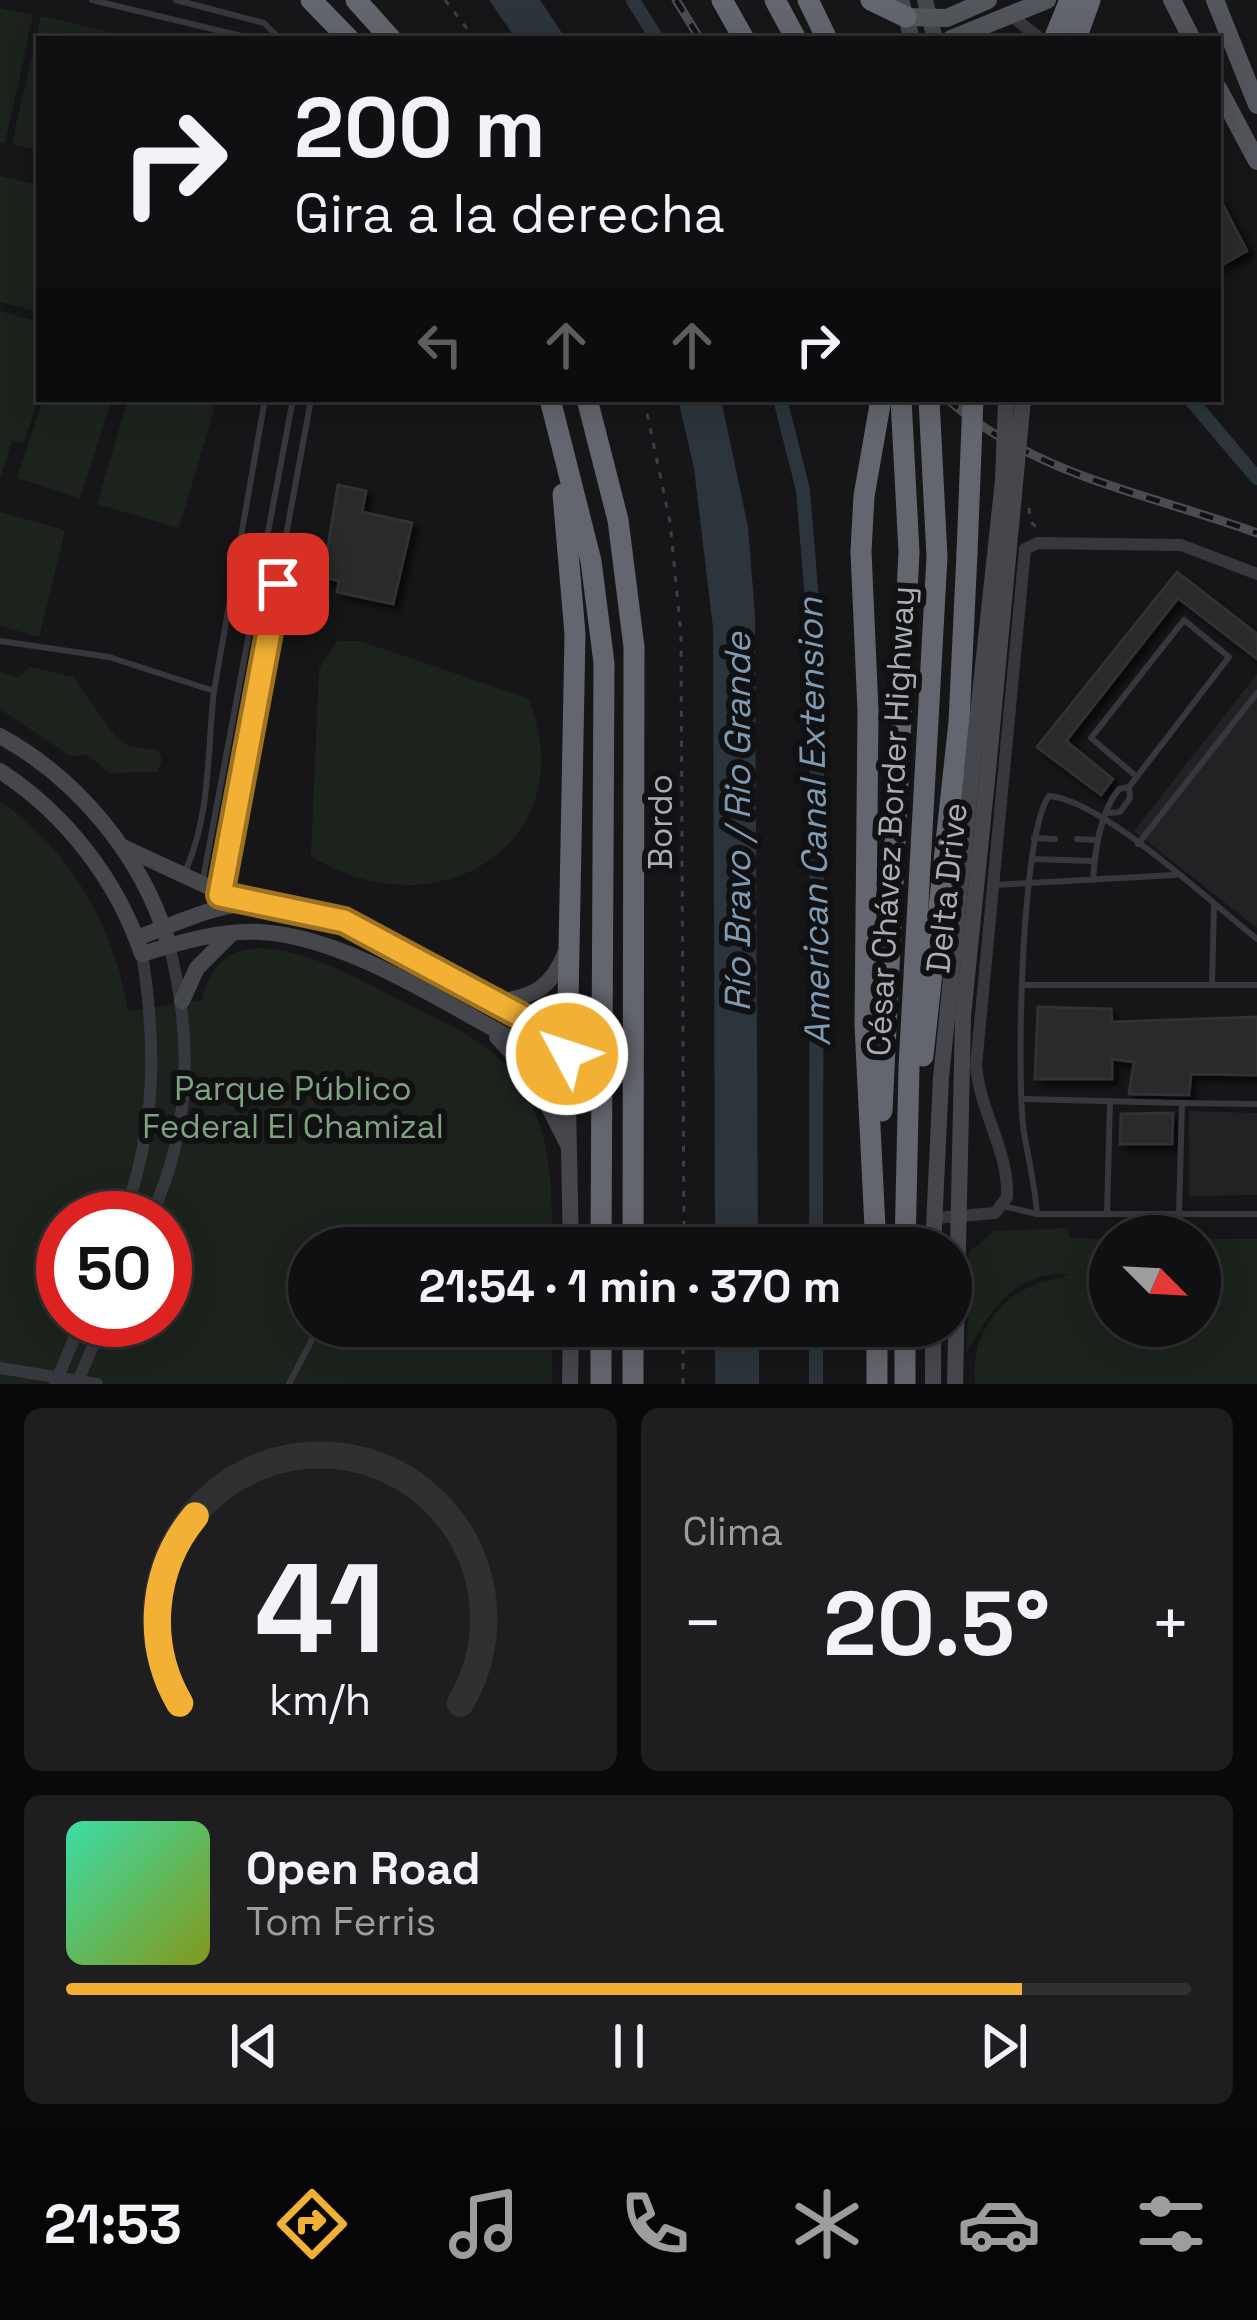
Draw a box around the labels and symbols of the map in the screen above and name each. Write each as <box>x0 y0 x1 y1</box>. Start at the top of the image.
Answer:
pin <box>227 533 329 635</box>
street label: César Chávez Border Highway <box>858 585 924 1057</box>
water label: American Canal Extension <box>787 596 841 1047</box>
water label: Río Bravo / Rio Grande <box>715 631 761 1012</box>
street label: Bordo <box>640 774 682 870</box>
street label: Delta Drive <box>917 801 977 975</box>
position arrow <box>504 991 630 1117</box>
park label: Parque Público Federal El Chamizal <box>142 1068 444 1148</box>
speed limit sign: 50 <box>36 1191 192 1347</box>
north arrow <box>1089 1215 1221 1347</box>

